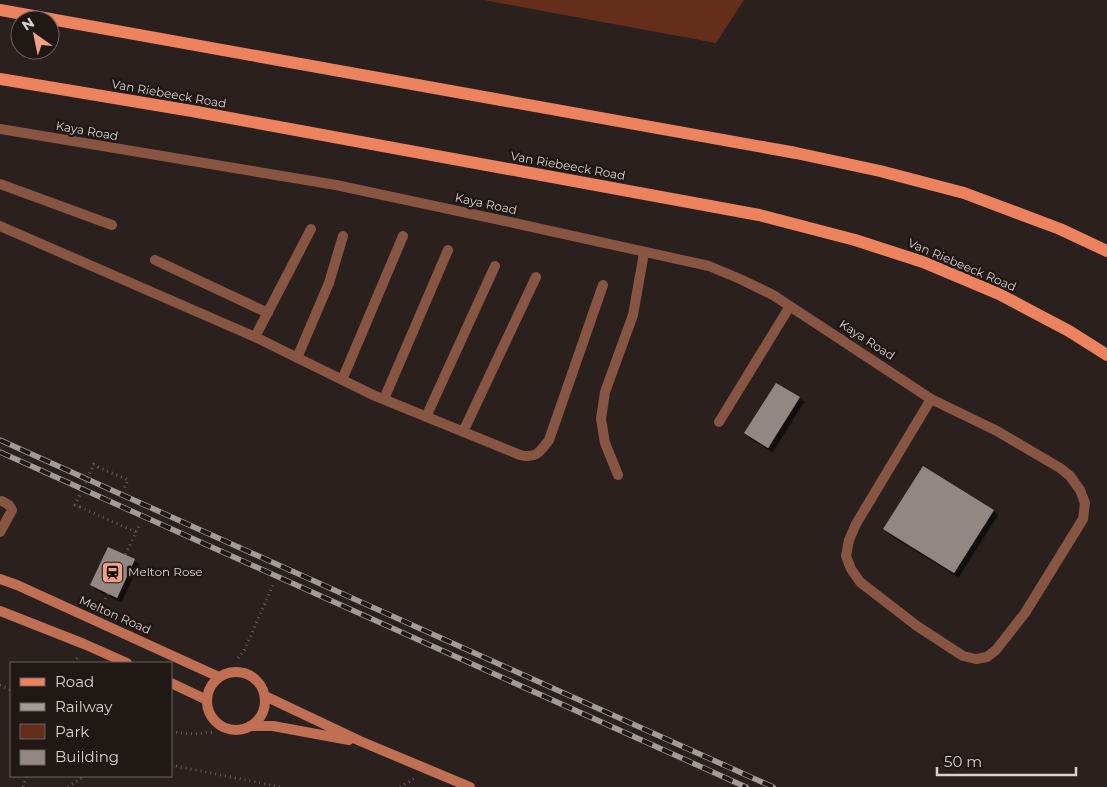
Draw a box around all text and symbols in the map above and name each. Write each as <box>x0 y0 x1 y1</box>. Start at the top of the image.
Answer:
north arrow <box>10 10 60 60</box>
text: N <box>18 13 38 35</box>
street label: Van Riebeeck Road <box>111 76 228 111</box>
street label: Kaya Road <box>55 118 119 143</box>
street label: Van Riebeeck Road <box>510 148 627 183</box>
street label: Kaya Road <box>454 190 519 217</box>
street label: Van Riebeeck Road <box>906 235 1019 294</box>
street label: Kaya Road <box>837 316 898 363</box>
station icon: Melton Rose <box>100 560 124 584</box>
place label: Melton Rose <box>128 564 203 579</box>
street label: Melton Road <box>77 592 153 637</box>
legend <box>10 662 172 777</box>
text: Road <box>55 672 94 691</box>
text: Railway <box>55 697 113 716</box>
text: Park <box>55 722 89 741</box>
scale bar <box>937 744 1076 776</box>
text: Building <box>55 747 119 766</box>
text: 50 m <box>944 752 982 771</box>

